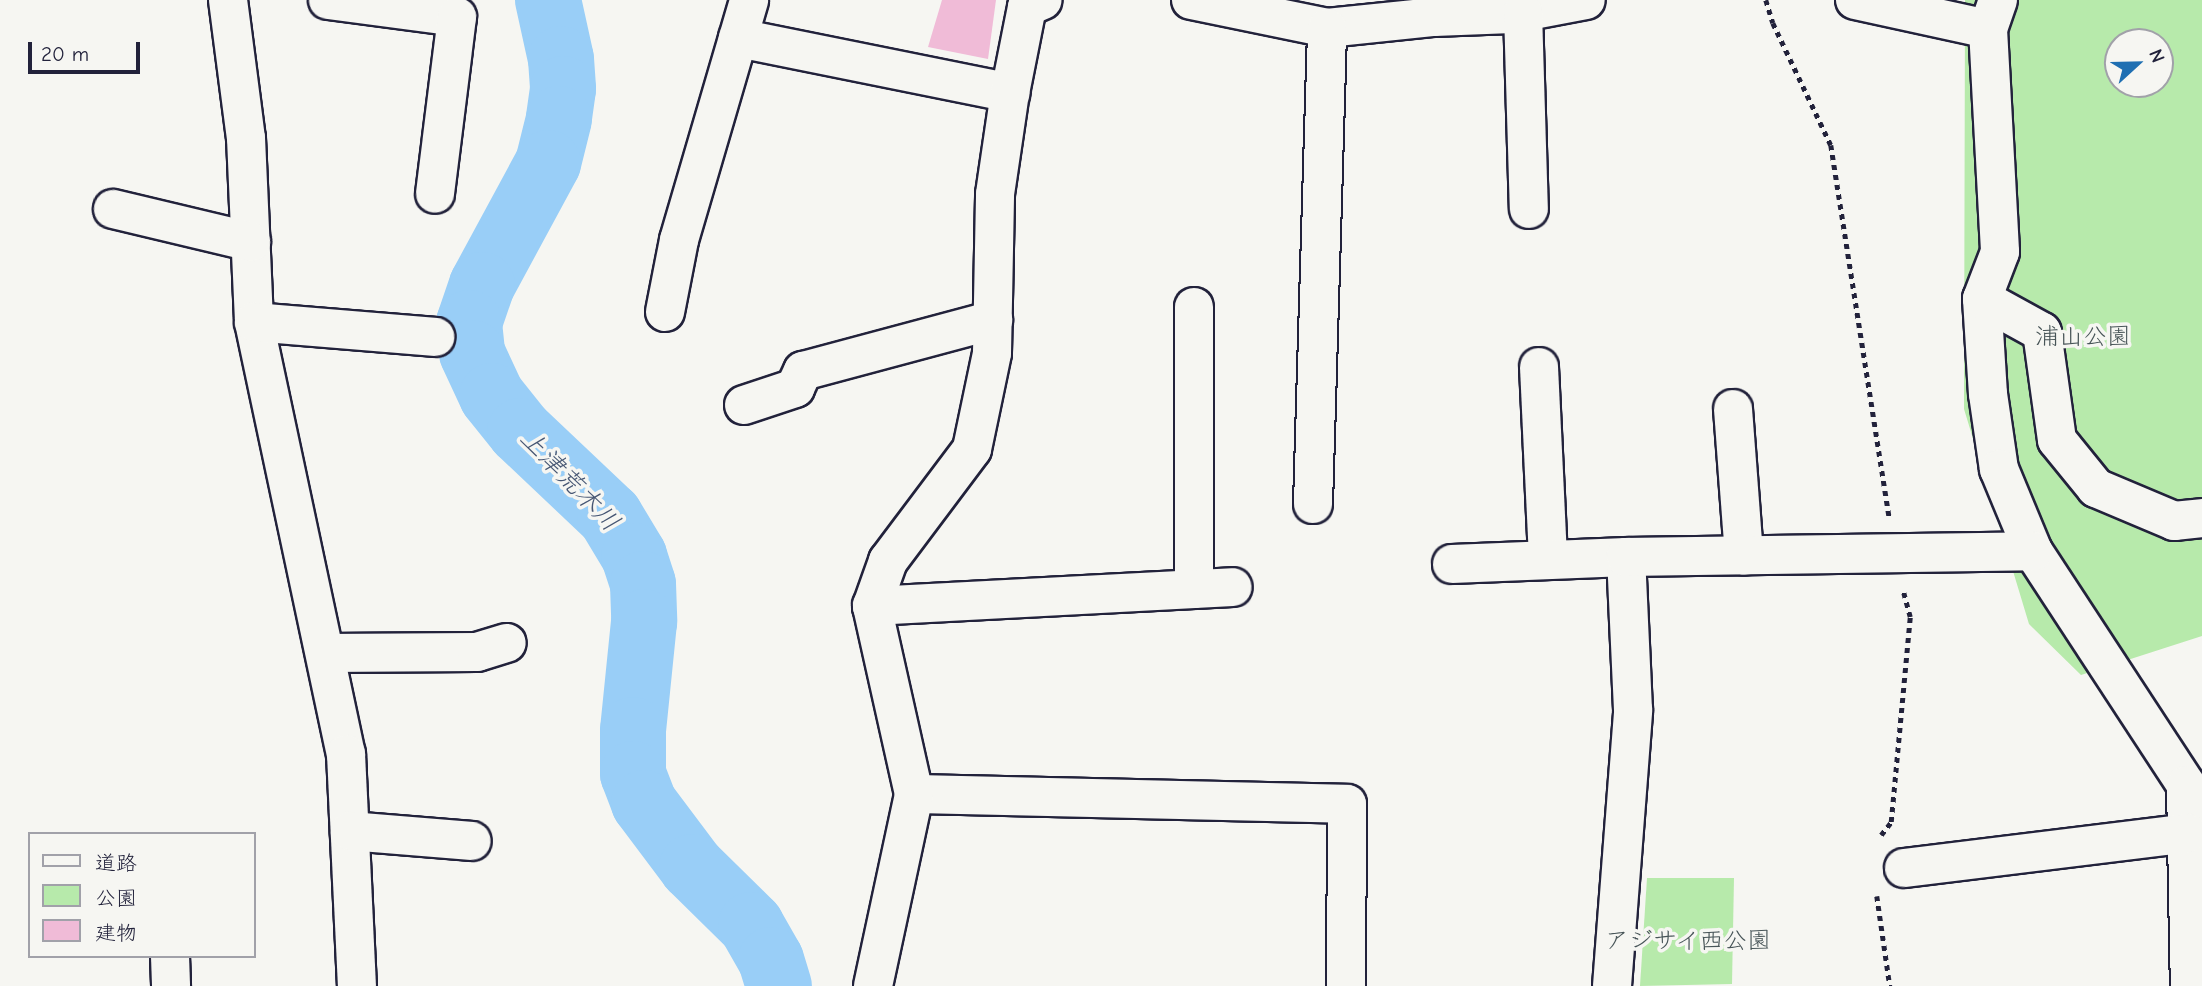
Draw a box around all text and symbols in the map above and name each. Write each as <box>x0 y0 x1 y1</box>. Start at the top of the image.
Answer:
scale bar <box>32 28 144 72</box>
north arrow <box>2104 28 2174 98</box>
text: 20 m <box>41 42 89 66</box>
text: N <box>2144 46 2169 66</box>
park label: 浦山公園 <box>2035 323 2131 351</box>
water label: 上津荒木川 <box>513 423 625 539</box>
legend <box>28 832 256 958</box>
text: 道路 <box>95 851 137 875</box>
text: 公園 <box>95 886 137 910</box>
text: 建物 <box>95 921 137 945</box>
park label: アジサイ西公園 <box>1604 927 1772 955</box>

